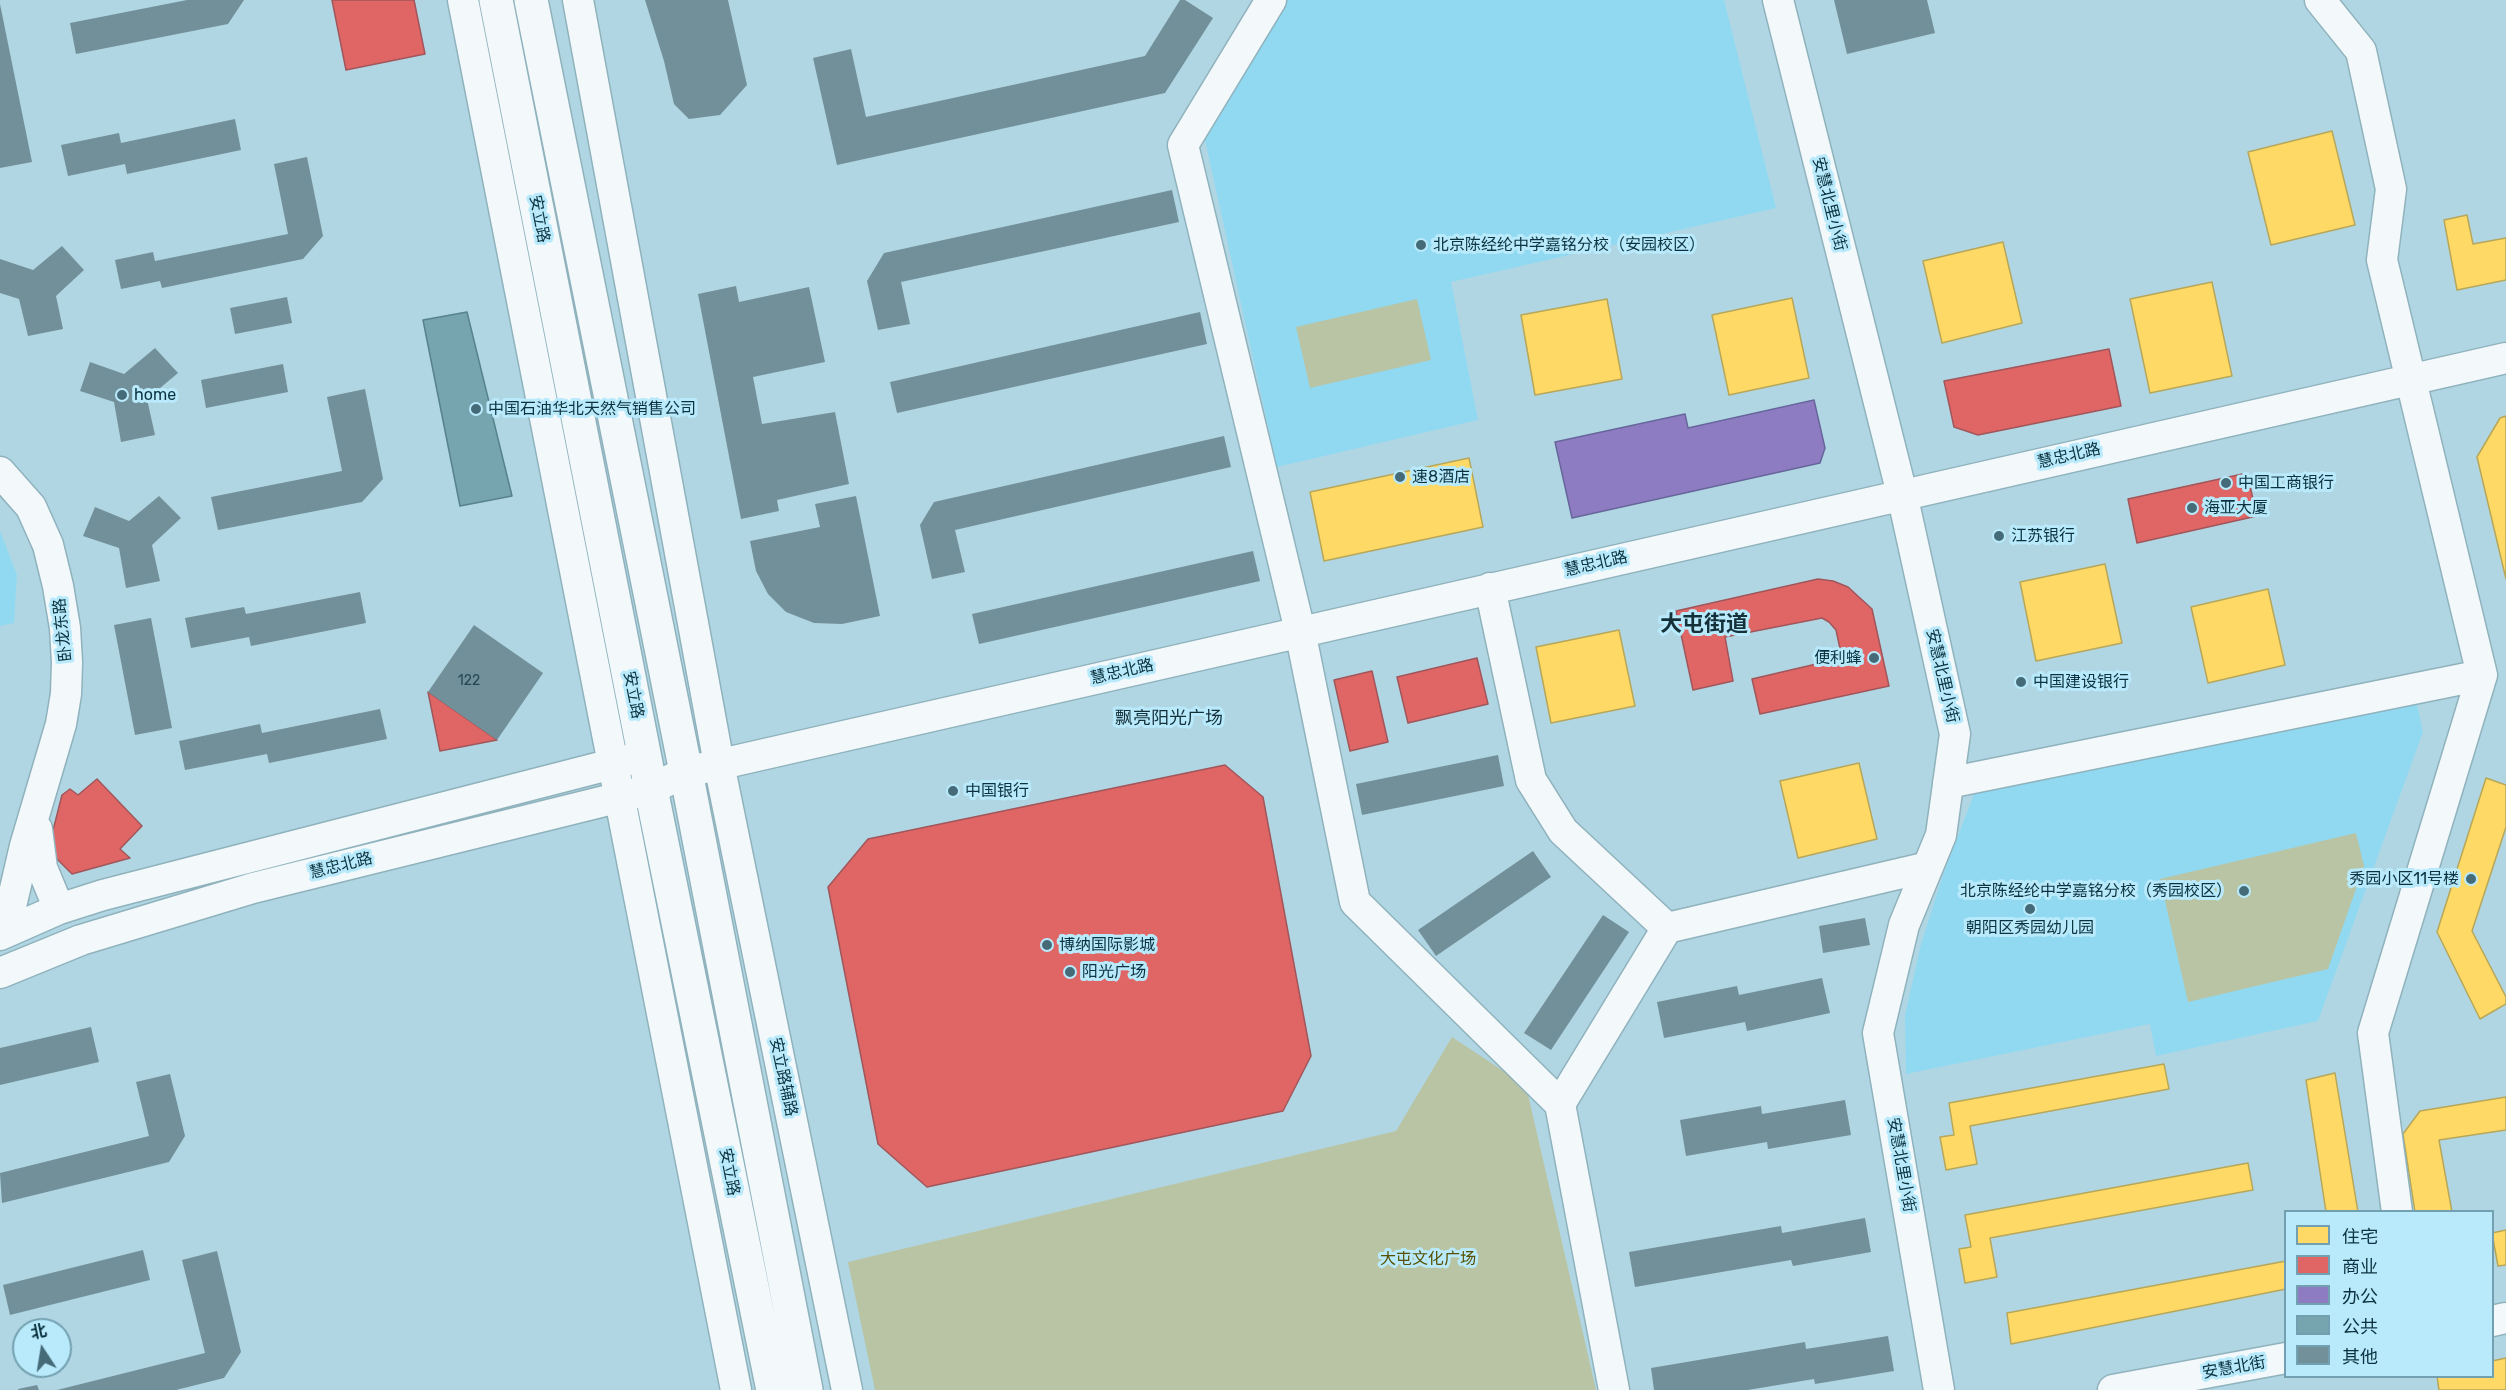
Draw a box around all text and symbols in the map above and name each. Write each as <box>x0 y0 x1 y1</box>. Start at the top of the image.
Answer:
street label: 安慧北里小街 <box>1808 155 1850 253</box>
street label: 安立路 <box>525 194 553 244</box>
place label: 北京陈经纶中学嘉铭分校（安园校区） <box>1433 235 1705 255</box>
marker: 北京陈经纶中学嘉铭分校（安园校区） <box>1414 238 1428 252</box>
place label: home <box>134 385 176 405</box>
marker: home <box>115 388 129 402</box>
place label: 中国石油华北天然气销售公司 <box>488 399 696 419</box>
marker: 中国石油华北天然气销售公司 <box>469 402 483 416</box>
street label: 慧忠北路 <box>2036 439 2102 473</box>
place label: 速8酒店 <box>1412 467 1470 487</box>
marker: 速8酒店 <box>1393 470 1407 484</box>
place label: 中国工商银行 <box>2238 473 2334 493</box>
marker: 中国工商银行 <box>2219 476 2233 490</box>
place label: 海亚大厦 <box>2204 498 2268 518</box>
marker: 海亚大厦 <box>2185 501 2199 515</box>
place label: 江苏银行 <box>2011 526 2075 546</box>
marker: 江苏银行 <box>1992 529 2006 543</box>
street label: 慧忠北路 <box>1563 547 1629 581</box>
street label: 卧龙东路 <box>50 597 76 663</box>
district label: 大屯街道 <box>1660 612 1748 638</box>
street label: 安慧北里小街 <box>1922 627 1962 725</box>
place label: 便利蜂 <box>1814 648 1862 668</box>
marker: 便利蜂 <box>1867 651 1881 665</box>
street label: 慧忠北路 <box>1089 655 1155 689</box>
street label: 安立路 <box>619 670 647 720</box>
place label: 中国建设银行 <box>2033 672 2129 692</box>
house number: 122 <box>458 673 480 689</box>
marker: 中国建设银行 <box>2014 675 2028 689</box>
district label: 飘亮阳光广场 <box>1115 708 1223 730</box>
place label: 中国银行 <box>965 781 1029 801</box>
marker: 中国银行 <box>946 784 960 798</box>
street label: 慧忠北路 <box>308 849 374 883</box>
place label: 秀园小区11号楼 <box>2349 869 2459 889</box>
marker: 秀园小区11号楼 <box>2464 872 2478 886</box>
place label: 北京陈经纶中学嘉铭分校（秀园校区） <box>1960 881 2232 901</box>
marker: 北京陈经纶中学嘉铭分校（秀园校区） <box>2237 884 2251 898</box>
marker: 朝阳区秀园幼儿园 <box>2023 902 2037 916</box>
place label: 朝阳区秀园幼儿园 <box>1966 918 2094 938</box>
place label: 博纳国际影城 <box>1059 935 1155 955</box>
marker: 博纳国际影城 <box>1040 938 1054 952</box>
place label: 阳光广场 <box>1082 962 1146 982</box>
marker: 阳光广场 <box>1063 965 1077 979</box>
street label: 安立路辅路 <box>765 1036 801 1118</box>
street label: 安慧北里小街 <box>1883 1116 1919 1214</box>
street label: 安立路 <box>715 1147 743 1197</box>
legend <box>2284 1210 2494 1378</box>
text: 住宅 <box>2342 1226 2378 1248</box>
park label: 大屯文化广场 <box>1380 1249 1476 1269</box>
text: 商业 <box>2342 1256 2378 1278</box>
text: 办公 <box>2342 1286 2378 1308</box>
text: 公共 <box>2342 1316 2378 1338</box>
north arrow <box>12 1318 72 1378</box>
text: 北 <box>29 1321 48 1343</box>
text: 其他 <box>2342 1346 2378 1368</box>
street label: 安慧北街 <box>2201 1353 2267 1383</box>

